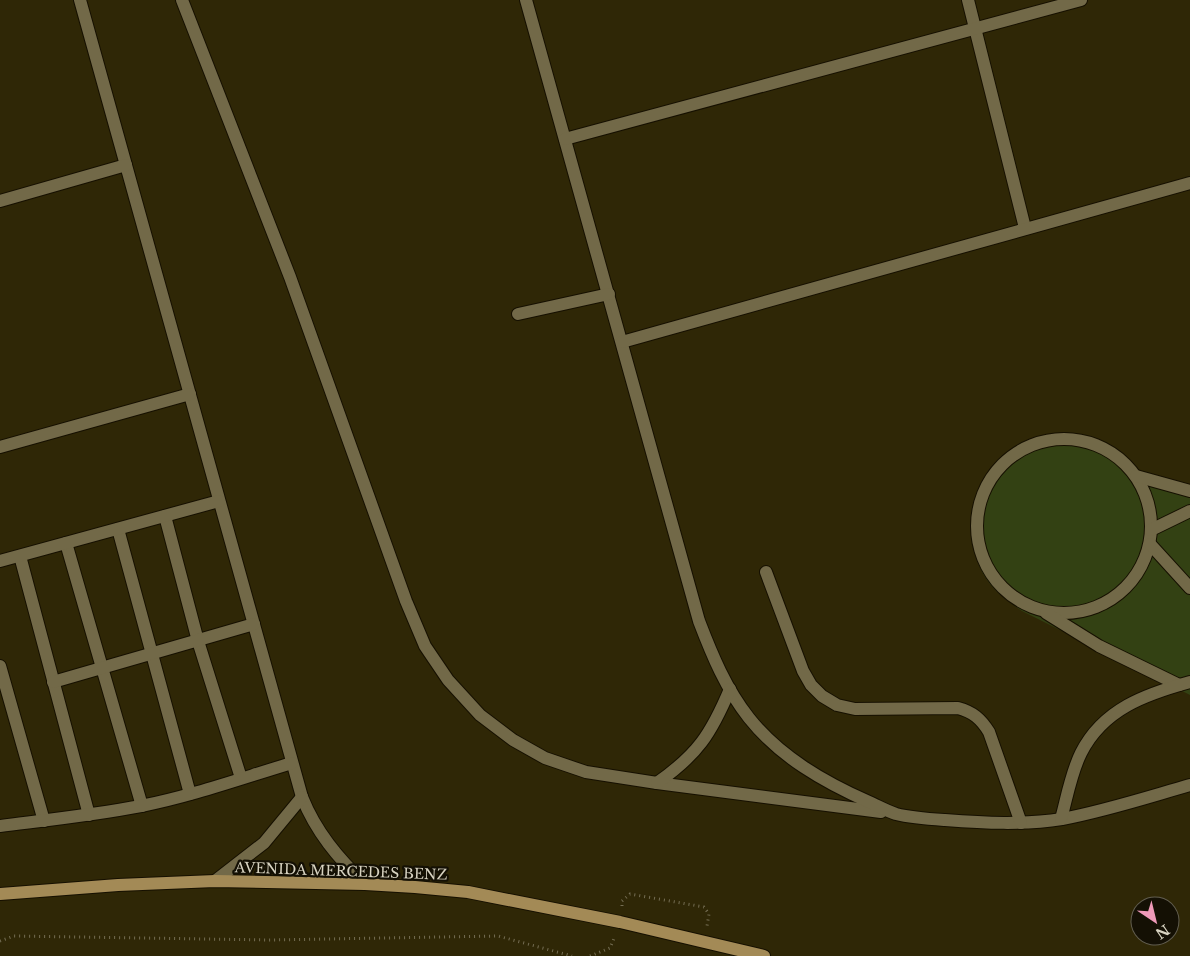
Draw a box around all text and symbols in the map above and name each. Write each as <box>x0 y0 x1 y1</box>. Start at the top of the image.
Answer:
street label: AVENIDA MERCEDES BENZ <box>233 858 448 884</box>
north arrow <box>1130 896 1180 946</box>
text: N <box>1152 920 1173 943</box>

